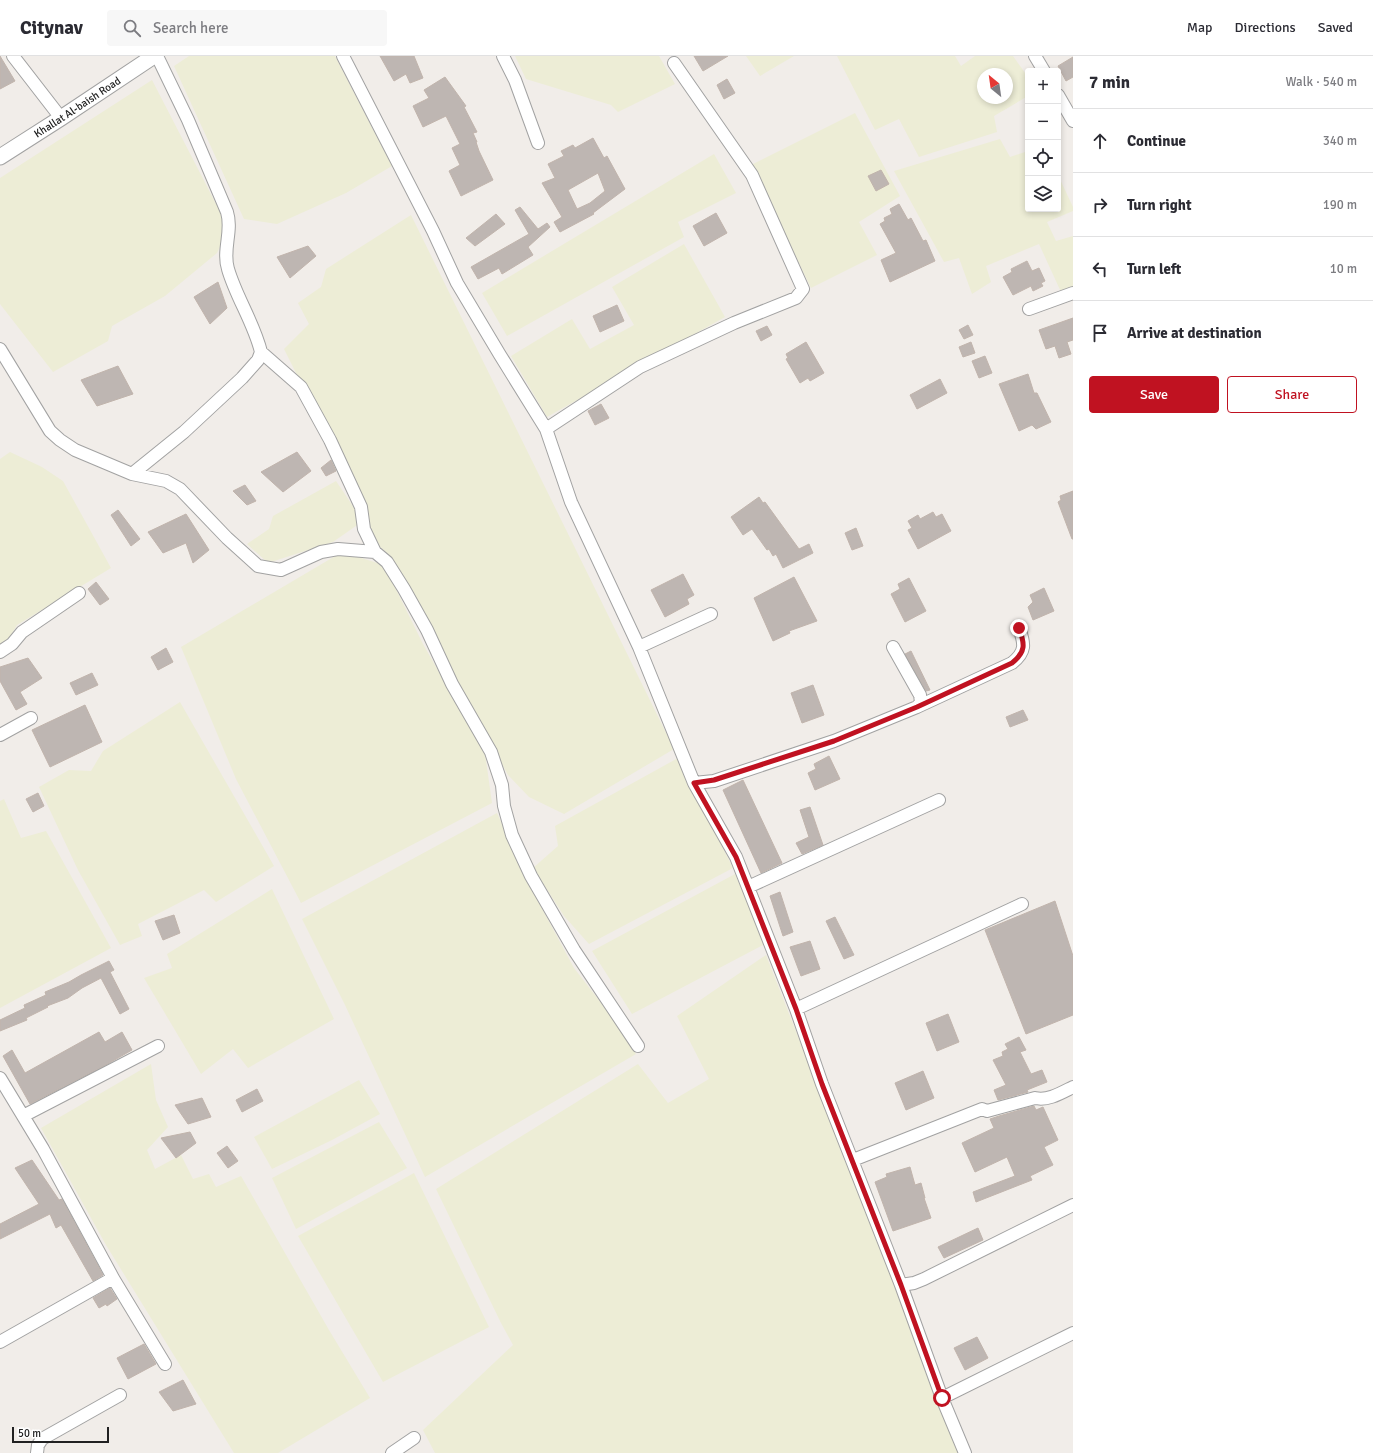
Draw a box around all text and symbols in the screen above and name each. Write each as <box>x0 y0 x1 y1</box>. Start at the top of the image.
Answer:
search box <box>107 10 387 46</box>
text: Citynav <box>20 16 83 40</box>
icon: search <box>121 17 143 39</box>
text: Search here <box>153 19 229 37</box>
text: Map <box>1187 19 1213 36</box>
text: Directions <box>1235 19 1296 36</box>
text: Saved <box>1318 19 1353 36</box>
north arrow <box>977 68 1013 104</box>
map controls <box>1025 68 1061 212</box>
button: + <box>1025 68 1061 104</box>
text: 7 min <box>1089 72 1130 93</box>
street label: Khallat Al-baish Road <box>31 74 123 140</box>
text: Walk · 540 m <box>1286 74 1357 90</box>
button: − <box>1025 104 1061 140</box>
icon: ahead <box>1089 130 1111 152</box>
text: Continue <box>1127 132 1186 150</box>
text: 340 m <box>1323 133 1357 149</box>
button: locate <box>1025 140 1061 176</box>
button: layers <box>1025 176 1061 212</box>
icon: right <box>1089 194 1111 216</box>
text: Turn right <box>1127 196 1192 214</box>
text: 190 m <box>1323 197 1357 213</box>
icon: left <box>1089 258 1111 280</box>
text: Turn left <box>1127 260 1181 278</box>
text: 10 m <box>1330 261 1357 277</box>
icon: arrive <box>1089 322 1111 344</box>
text: Arrive at destination <box>1127 324 1262 342</box>
button: Save <box>1089 376 1219 413</box>
button: Share <box>1227 376 1357 413</box>
route end <box>1010 619 1028 637</box>
route start <box>933 1389 951 1407</box>
scale bar <box>12 1425 109 1444</box>
text: 50 m <box>18 1427 41 1440</box>

